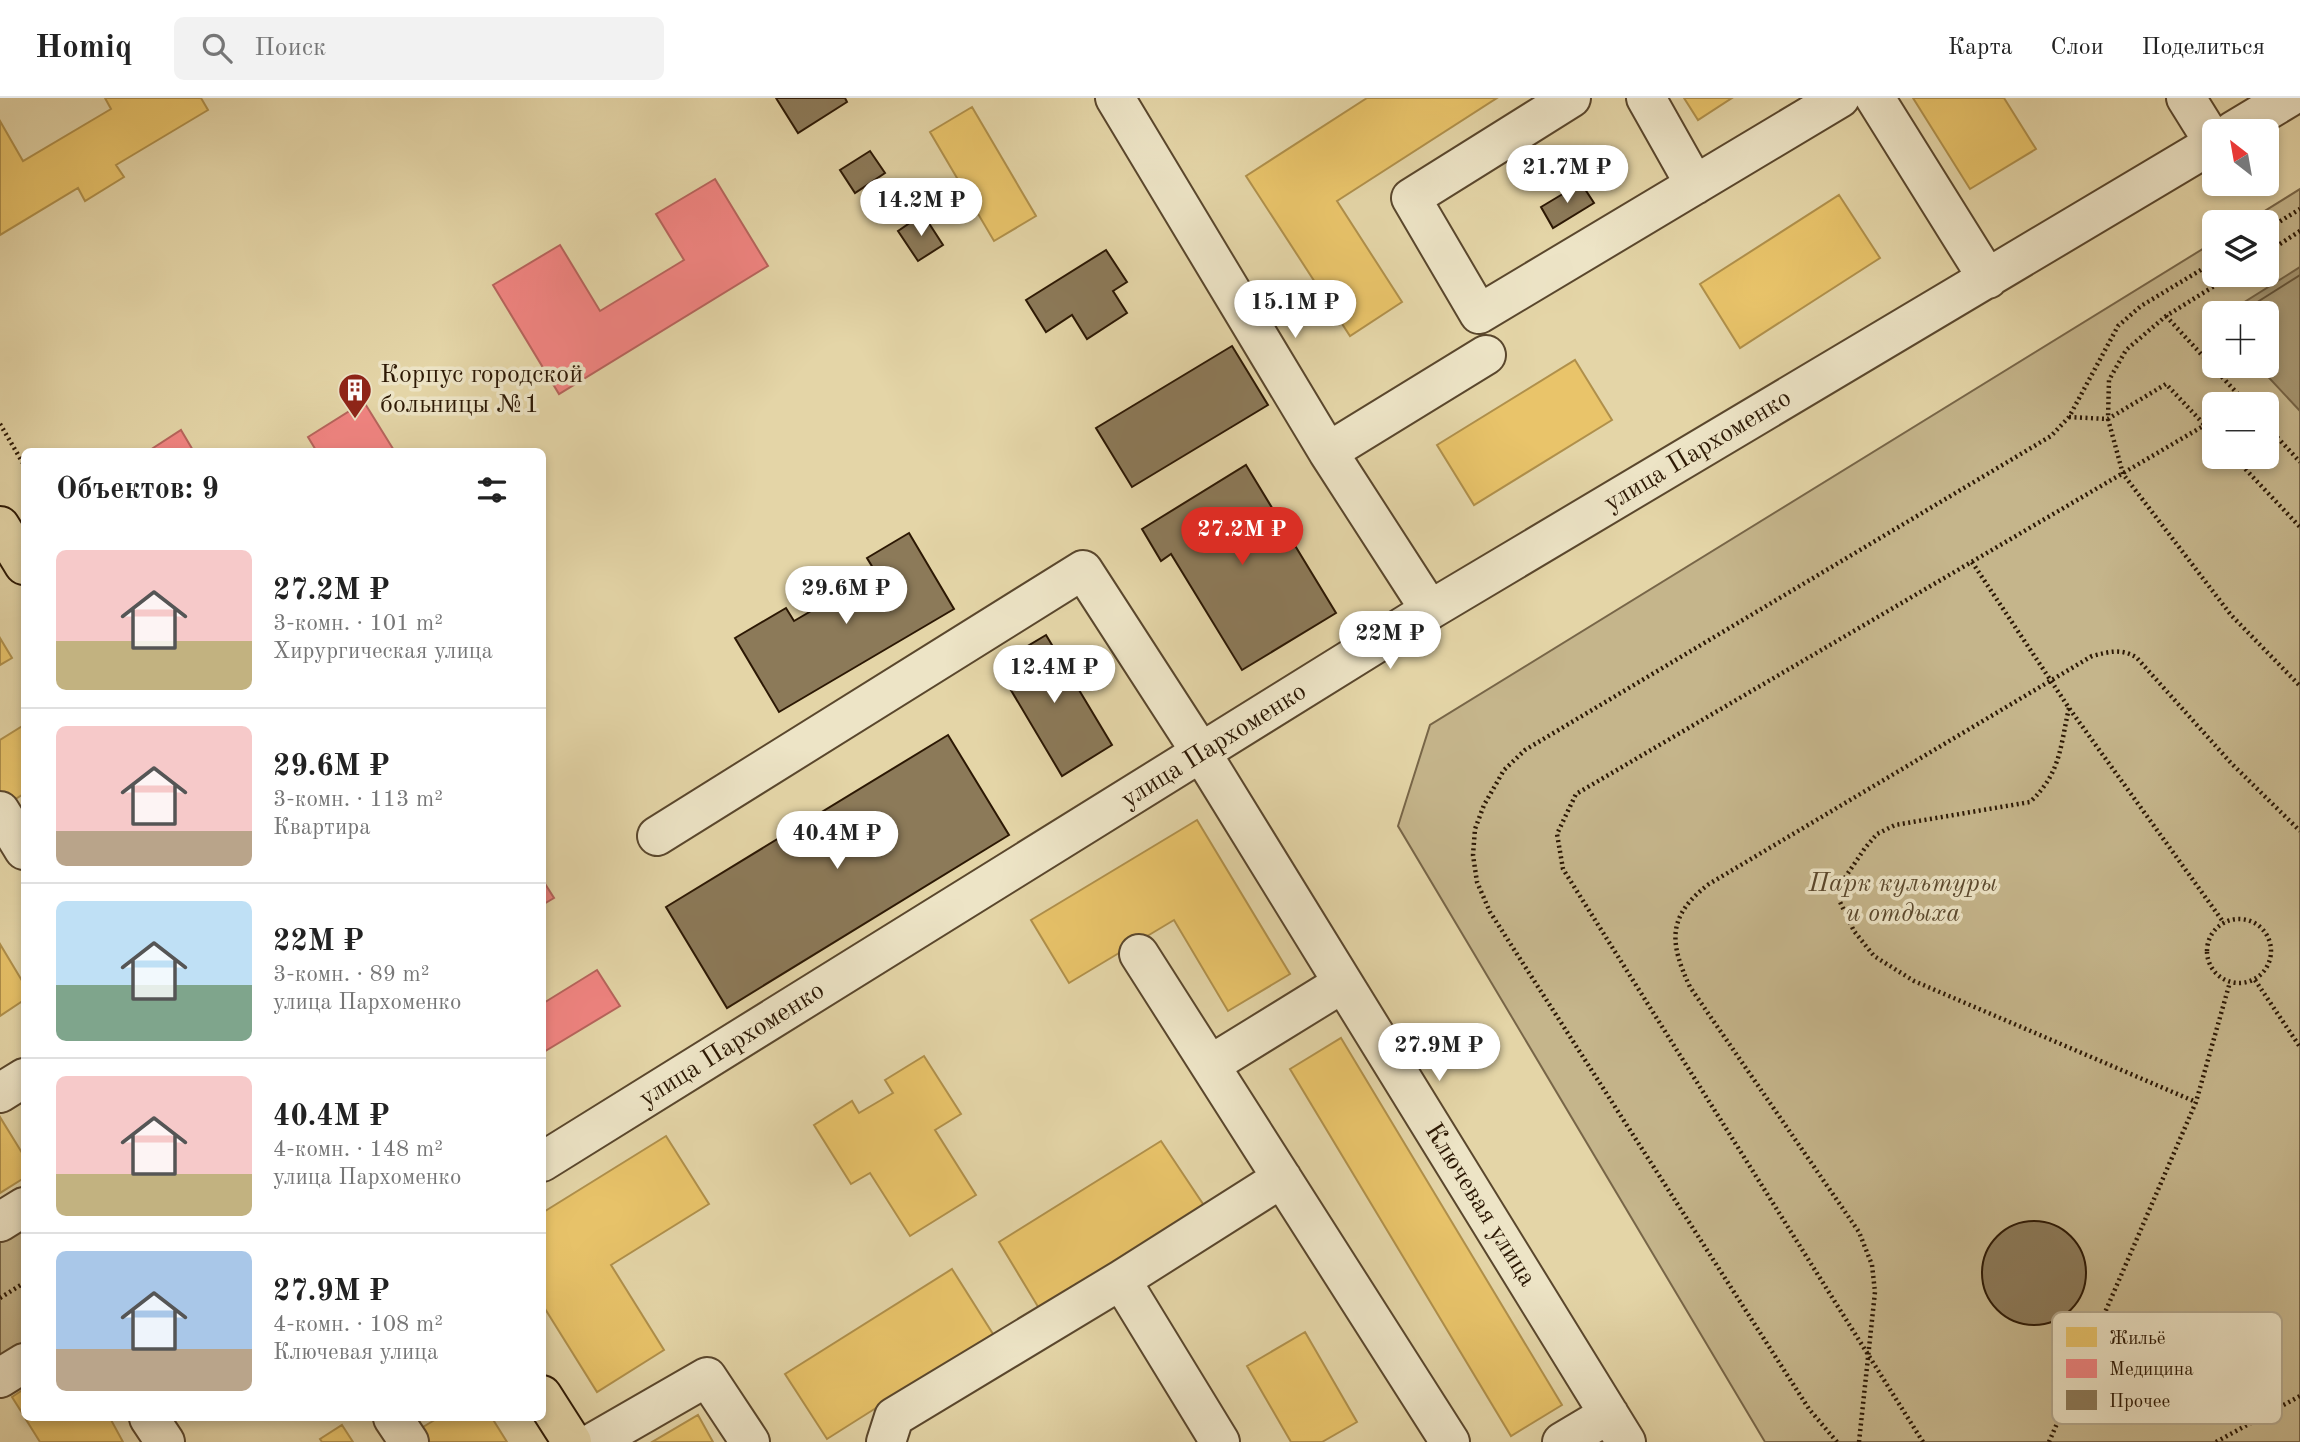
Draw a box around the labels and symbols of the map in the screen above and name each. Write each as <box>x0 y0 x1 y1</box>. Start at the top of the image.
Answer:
north arrow <box>2202 119 2278 196</box>
pin: 21.7M ₽ <box>1502 146 1632 205</box>
pin: 14.2M ₽ <box>856 178 986 238</box>
pin: 15.1M ₽ <box>1230 280 1360 340</box>
place label: Корпус городской больницы №1 <box>380 362 583 418</box>
building icon: Корпус городской больницы №1 <box>336 371 374 420</box>
street label: улица Пархоменко <box>1600 385 1796 517</box>
pin: 27.2M ₽ <box>1177 508 1307 567</box>
pin: 29.6M ₽ <box>781 566 911 626</box>
pin: 22M ₽ <box>1341 612 1439 671</box>
pin: 12.4M ₽ <box>989 646 1119 705</box>
street label: улица Пархоменко <box>1117 679 1311 813</box>
pin: 40.4M ₽ <box>772 812 902 871</box>
park label: Парк культуры и отдыха <box>1808 871 1998 927</box>
street label: улица Пархоменко <box>635 978 829 1112</box>
pin: 27.9M ₽ <box>1374 1024 1504 1083</box>
street label: Ключевая улица <box>1419 1119 1541 1291</box>
legend <box>2052 1312 2282 1424</box>
text: Жильё <box>2109 1330 2166 1349</box>
text: Медицина <box>2109 1361 2194 1380</box>
text: Прочее <box>2109 1393 2170 1412</box>

